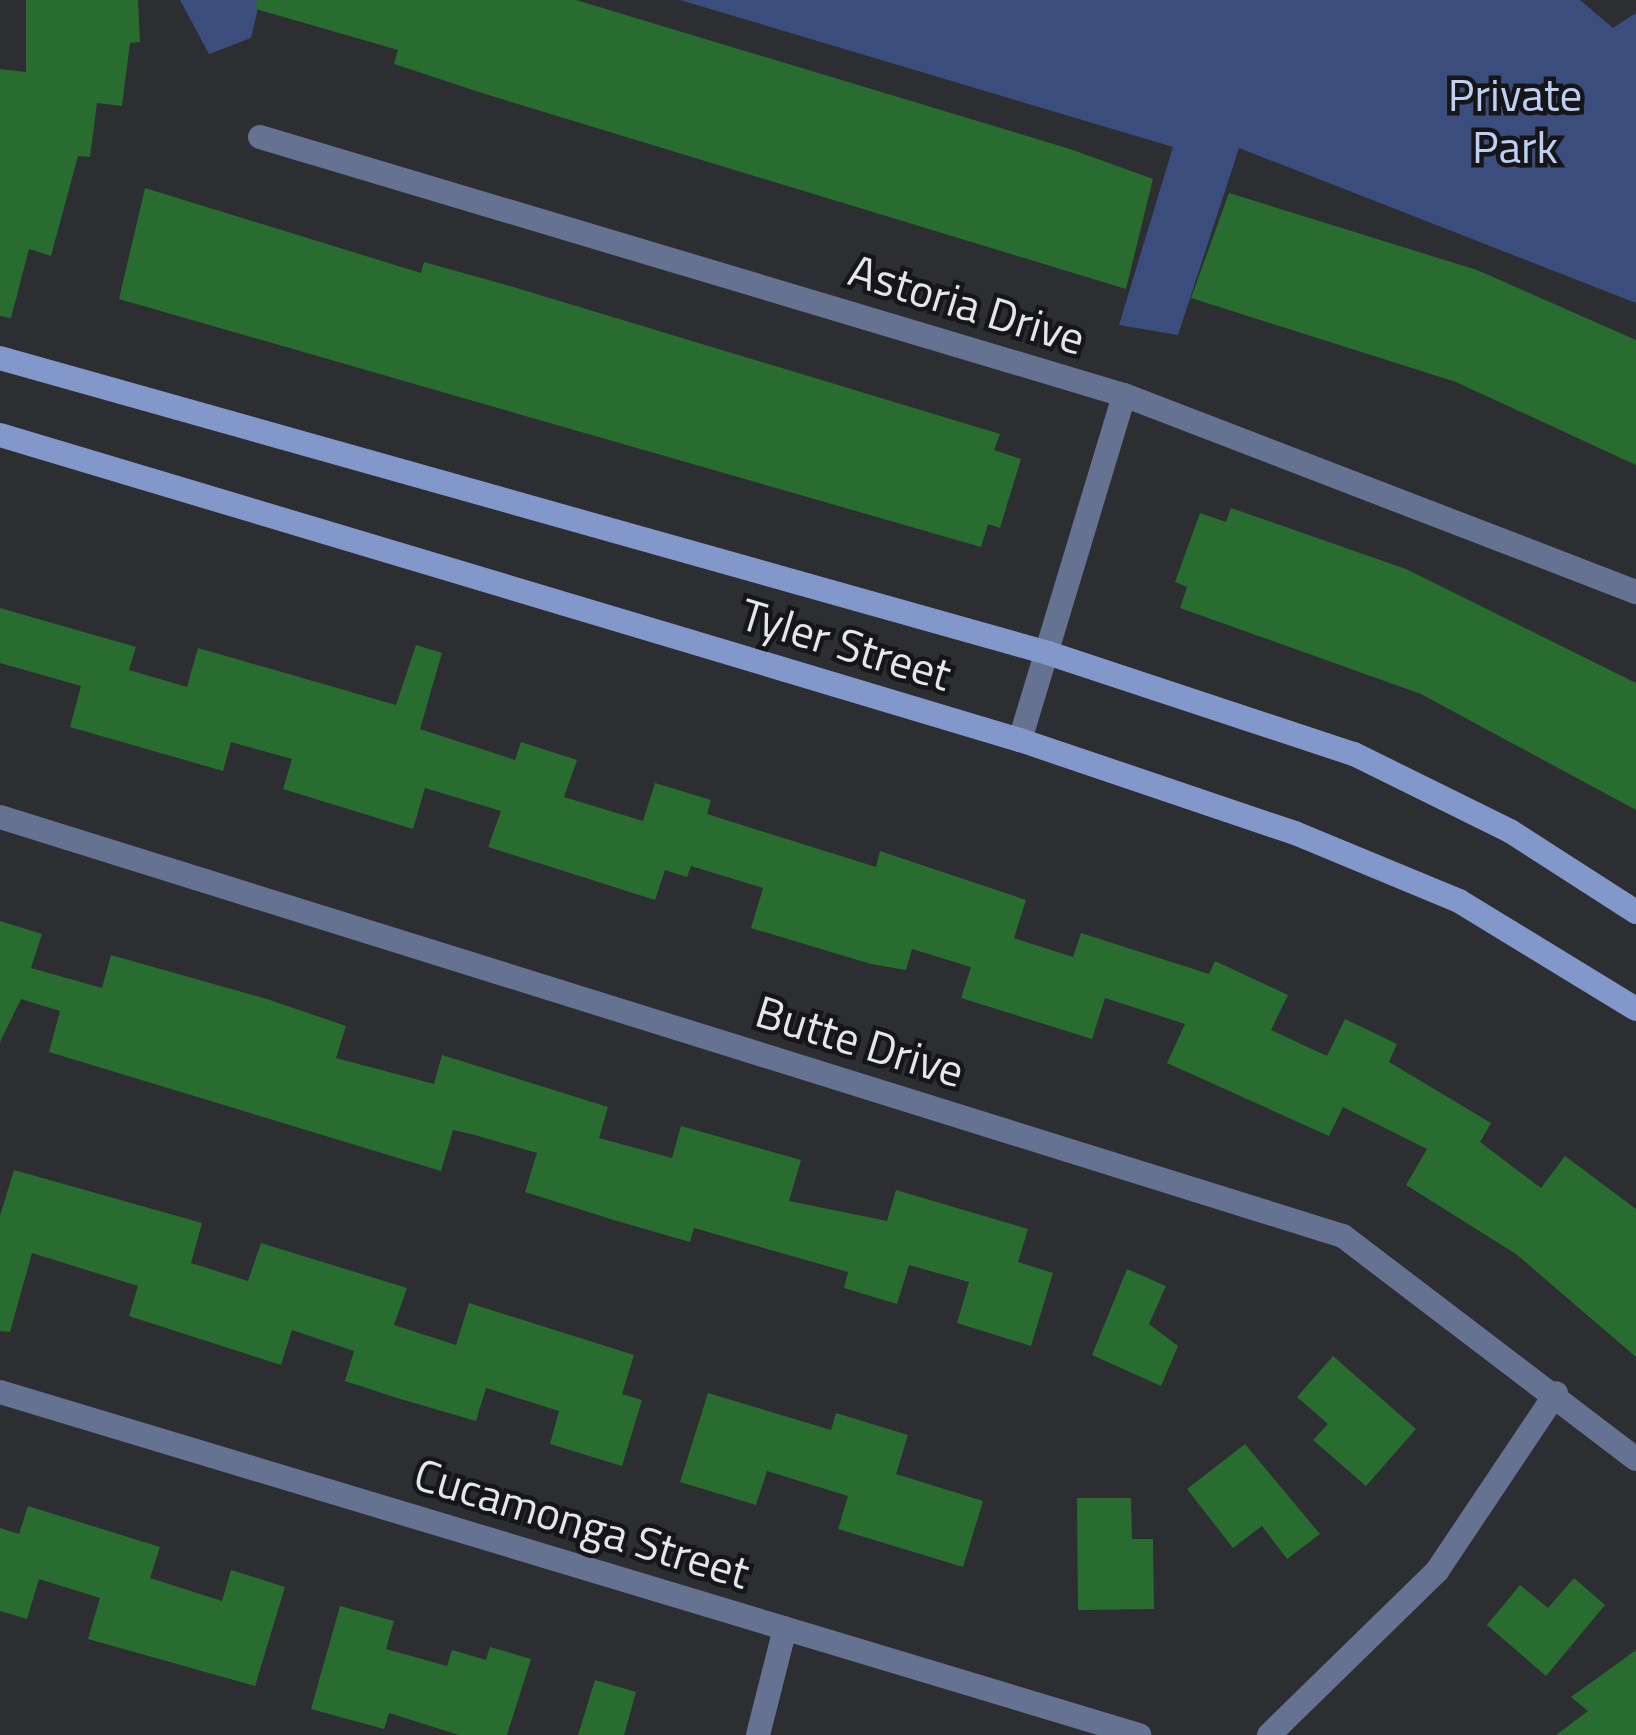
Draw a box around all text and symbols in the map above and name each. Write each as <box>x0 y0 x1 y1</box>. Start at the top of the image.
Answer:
park label: Private Park <box>1448 68 1582 174</box>
street label: Astoria Drive <box>843 243 1091 365</box>
street label: Tyler Street <box>734 586 958 702</box>
street label: Butte Drive <box>750 984 970 1098</box>
street label: Cucamonga Street <box>408 1446 756 1600</box>

